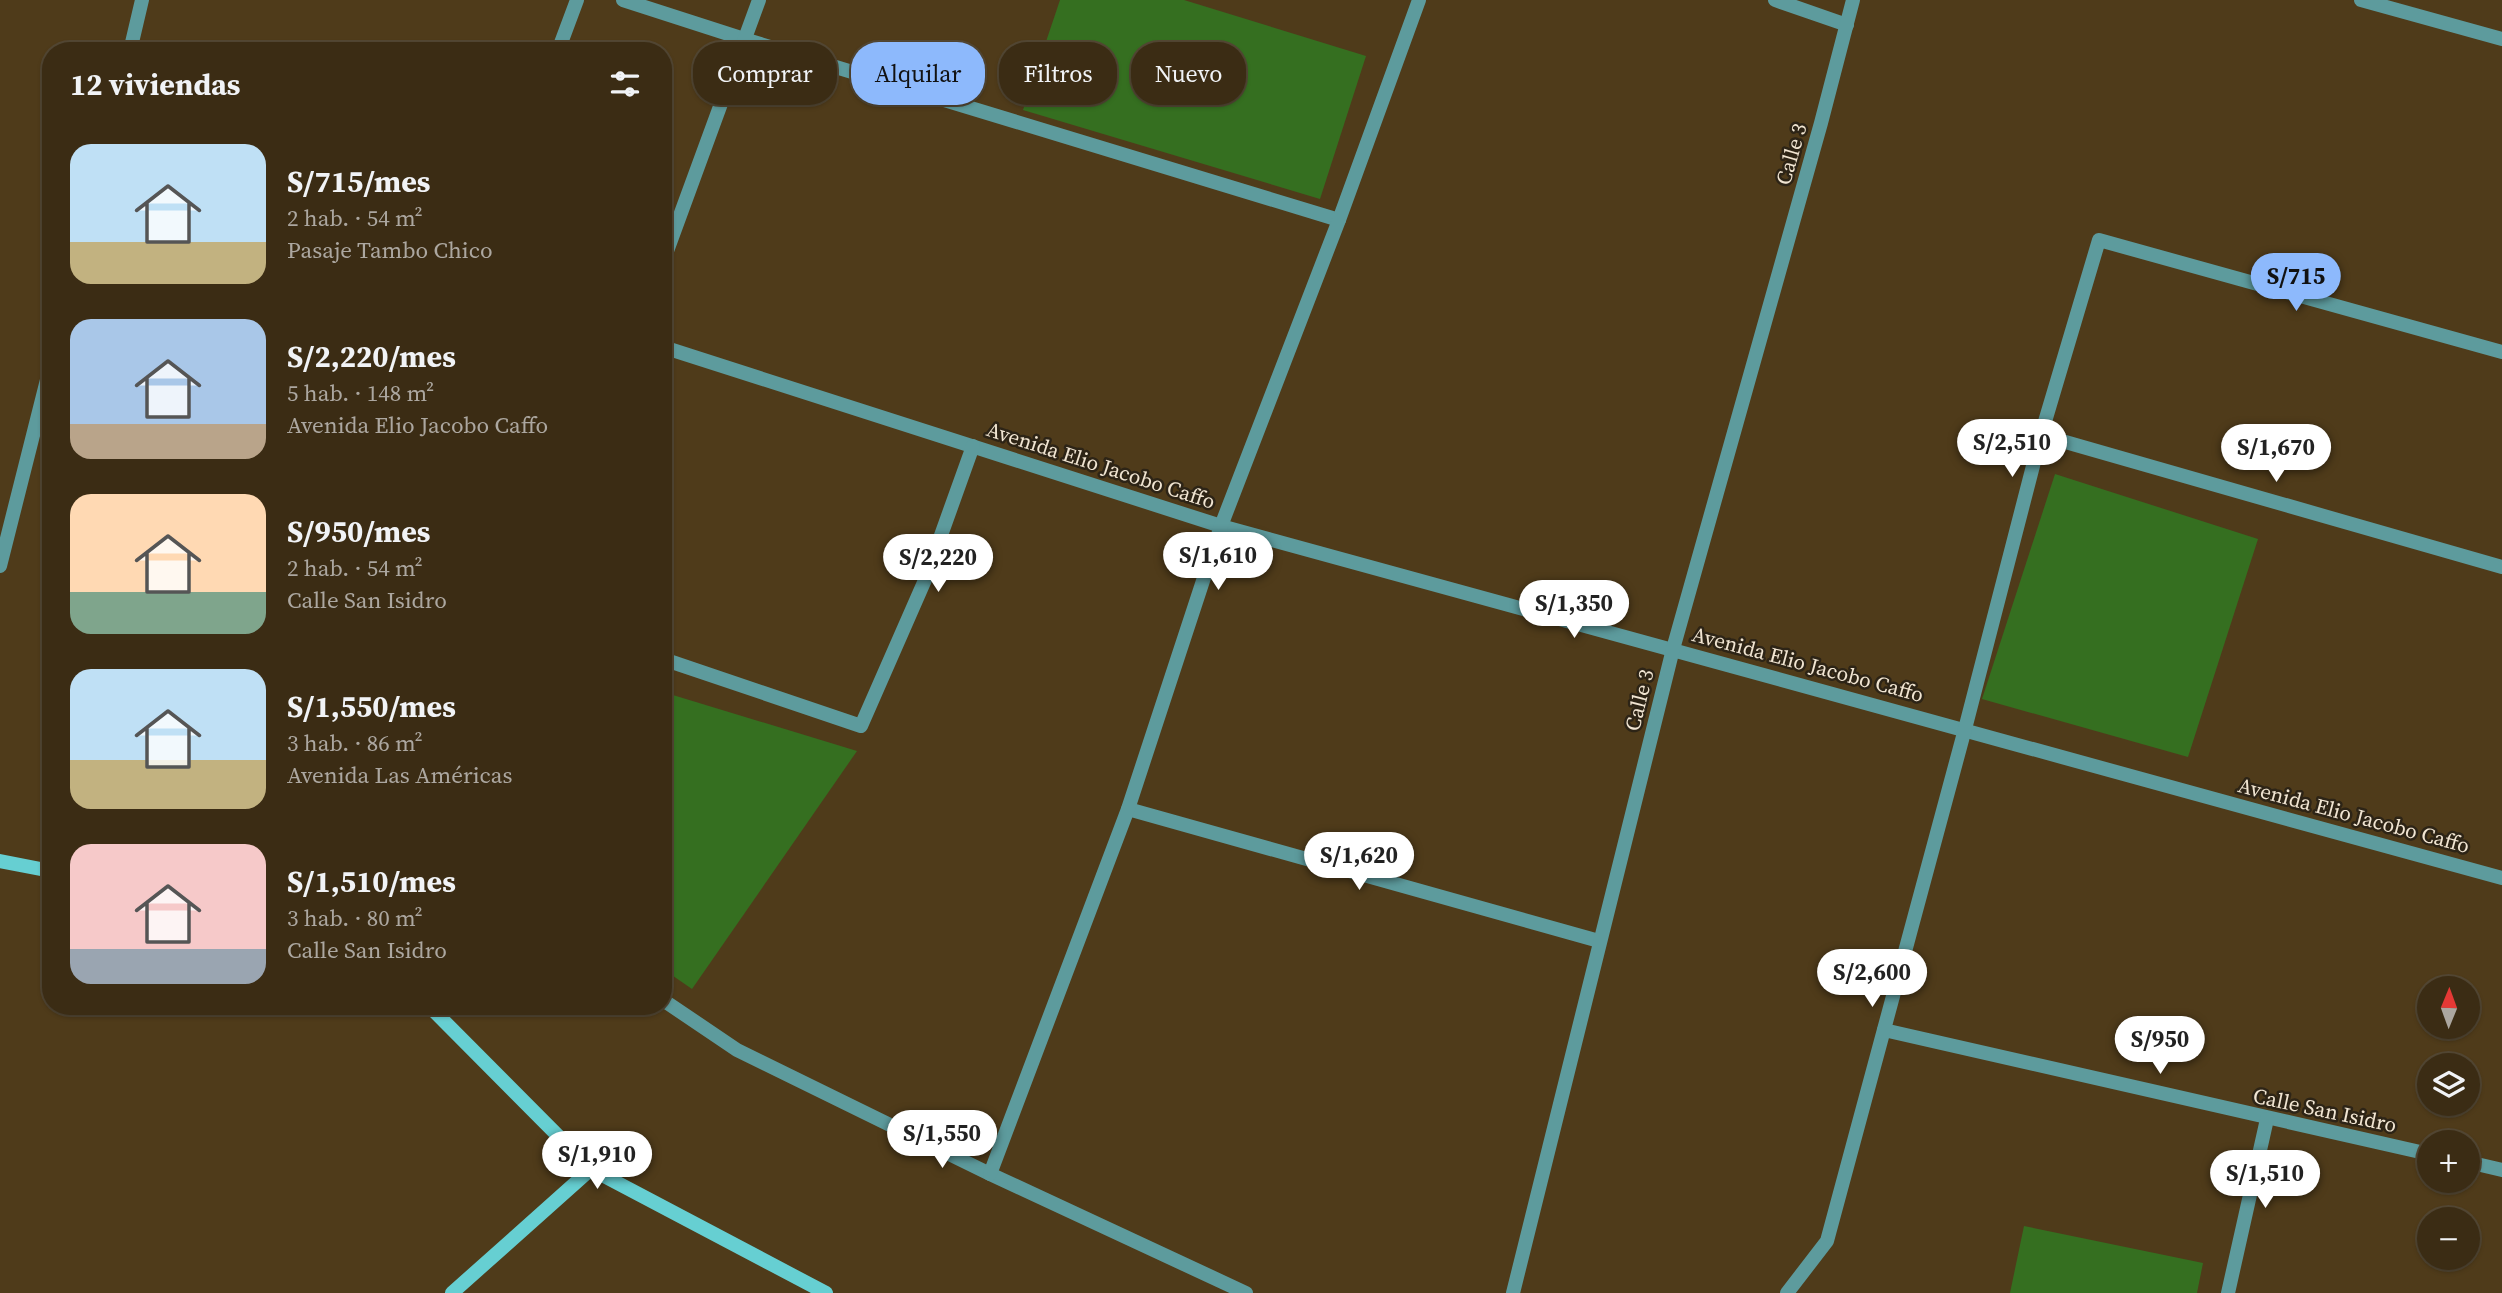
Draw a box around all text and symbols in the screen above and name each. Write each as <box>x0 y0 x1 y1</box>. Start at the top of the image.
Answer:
chip: Comprar <box>693 42 837 105</box>
chip: Alquilar <box>851 42 985 105</box>
chip: Filtros <box>999 42 1117 105</box>
chip: Nuevo <box>1131 42 1246 105</box>
text: 12 viviendas <box>70 64 241 105</box>
icon: filters <box>606 65 644 103</box>
street label: Calle 3 <box>1768 120 1814 188</box>
text: S/715/mes <box>287 161 431 202</box>
icon: home <box>126 172 210 256</box>
text: 2 hab. · 54 m² <box>287 202 423 234</box>
text: Pasaje Tambo Chico <box>287 234 493 266</box>
pin: S/715 <box>2247 254 2345 313</box>
text: S/715 <box>2267 260 2325 292</box>
text: S/2,220/mes <box>287 336 456 377</box>
icon: home <box>126 347 210 431</box>
text: 5 hab. · 148 m² <box>287 377 434 409</box>
text: Avenida Elio Jacobo Caffo <box>287 409 548 441</box>
street label: Avenida Elio Jacobo Caffo <box>983 414 1219 516</box>
pin: S/2,510 <box>1947 420 2077 479</box>
pin: S/1,670 <box>2211 424 2341 484</box>
text: S/2,510 <box>1973 426 2051 458</box>
text: S/1,670 <box>2237 431 2315 463</box>
text: S/950/mes <box>287 511 431 552</box>
icon: home <box>126 522 210 606</box>
pin: S/1,610 <box>1153 532 1283 592</box>
pin: S/2,220 <box>873 534 1003 594</box>
text: S/1,610 <box>1179 539 1257 571</box>
text: S/2,220 <box>899 541 977 573</box>
text: 2 hab. · 54 m² <box>287 552 423 584</box>
pin: S/1,350 <box>1509 580 1639 640</box>
text: Calle San Isidro <box>287 584 447 616</box>
text: S/1,350 <box>1535 587 1613 619</box>
street label: Avenida Elio Jacobo Caffo <box>1689 619 1927 709</box>
street label: Calle 3 <box>1617 666 1661 734</box>
text: S/1,550/mes <box>287 686 456 727</box>
icon: home <box>126 697 210 781</box>
text: 3 hab. · 86 m² <box>287 727 423 759</box>
text: Avenida Las Américas <box>287 759 512 791</box>
street label: Avenida Elio Jacobo Caffo <box>2235 770 2473 860</box>
pin: S/1,620 <box>1294 832 1424 892</box>
text: S/1,620 <box>1320 839 1398 871</box>
text: S/1,510/mes <box>287 861 456 902</box>
icon: home <box>126 872 210 956</box>
text: 3 hab. · 80 m² <box>287 902 423 934</box>
text: Calle San Isidro <box>287 934 447 966</box>
pin: S/2,600 <box>1807 950 1937 1009</box>
text: S/2,600 <box>1833 956 1911 988</box>
north arrow <box>2417 976 2480 1040</box>
map controls <box>2417 976 2480 1270</box>
pin: S/950 <box>2111 1016 2209 1076</box>
text: S/950 <box>2131 1023 2189 1055</box>
button: layers <box>2417 1053 2480 1116</box>
street label: Calle San Isidro <box>2251 1081 2399 1139</box>
pin: S/1,550 <box>877 1110 1007 1170</box>
text: S/1,550 <box>903 1117 981 1149</box>
button: + <box>2417 1130 2480 1193</box>
pin: S/1,910 <box>532 1132 662 1191</box>
text: S/1,910 <box>558 1138 636 1170</box>
pin: S/1,510 <box>2200 1150 2330 1210</box>
text: S/1,510 <box>2226 1157 2304 1189</box>
button: − <box>2417 1207 2480 1270</box>

